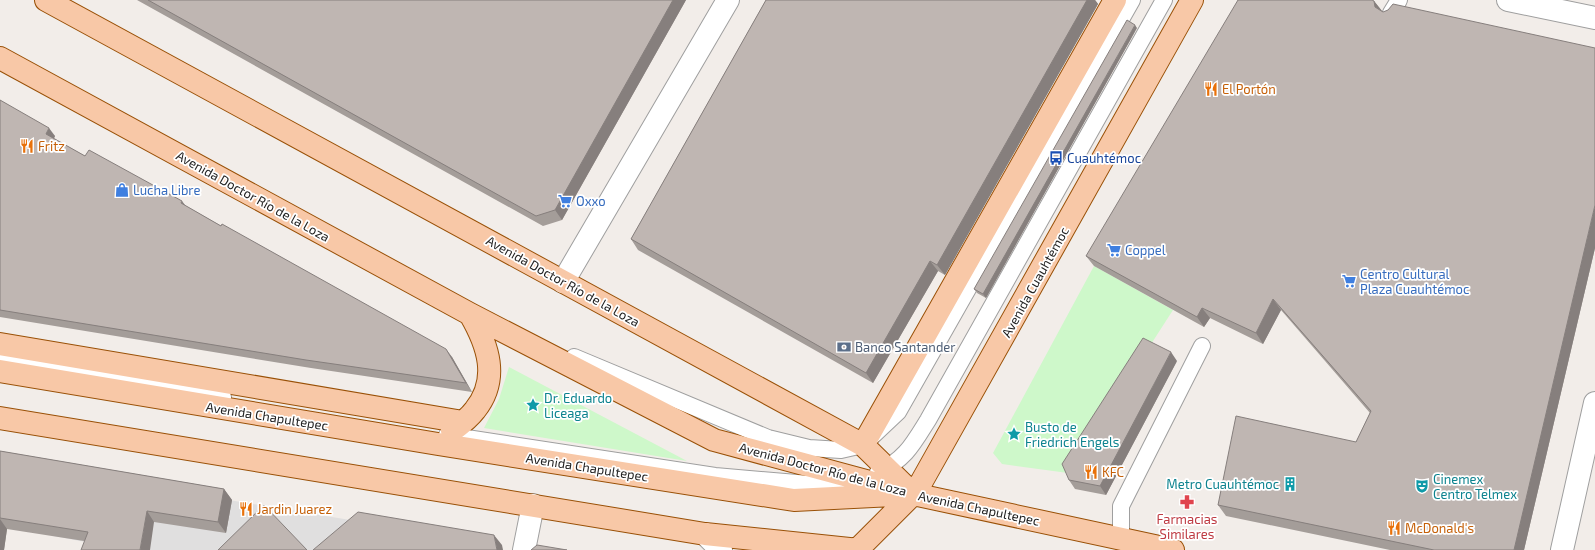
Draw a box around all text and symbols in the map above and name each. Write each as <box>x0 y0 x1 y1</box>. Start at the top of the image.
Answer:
restaurant icon: El Portón <box>1203 81 1219 97</box>
place label: El Portón <box>1222 81 1276 97</box>
restaurant icon: Fritz <box>19 138 35 154</box>
place label: Fritz <box>38 138 65 154</box>
street label: Avenida Doctor Río de la Loza <box>173 147 333 245</box>
bus stop icon: Cuauhtémoc <box>1048 150 1064 166</box>
place label: Cuauhtémoc <box>1067 150 1141 166</box>
shop icon: Lucha Libre <box>114 182 130 198</box>
place label: Lucha Libre <box>133 182 200 198</box>
supermarket icon: Oxxo <box>557 193 573 209</box>
place label: Oxxo <box>576 193 606 209</box>
street label: Avenida Cuauhtémoc <box>998 224 1072 340</box>
street label: Avenida Doctor Río de la Loza <box>483 232 643 330</box>
supermarket icon: Coppel <box>1106 242 1122 258</box>
place label: Coppel <box>1125 242 1166 258</box>
place label: Centro Cultural Plaza Cuauhtémoc <box>1360 266 1469 297</box>
supermarket icon: Centro Cultural Plaza Cuauhtémoc <box>1341 273 1357 289</box>
bank icon: Banco Santander <box>836 339 852 355</box>
place label: Banco Santander <box>855 339 956 355</box>
place label: Dr. Eduardo Liceaga <box>544 390 612 421</box>
place icon: Dr. Eduardo Liceaga <box>525 397 541 413</box>
street label: Avenida Chapultepec <box>205 398 329 434</box>
place label: Busto de Friedrich Engels <box>1025 419 1119 450</box>
place icon: Busto de Friedrich Engels <box>1006 426 1022 442</box>
street label: Avenida Doctor Río de la Loza <box>737 439 909 499</box>
street label: Avenida Chapultepec <box>525 449 649 485</box>
restaurant icon: KFC <box>1083 464 1099 480</box>
place label: KFC <box>1102 464 1124 480</box>
place label: Cinemex Centro Telmex <box>1433 471 1517 502</box>
place label: Metro Cuauhtémoc <box>1166 476 1279 492</box>
building icon: Metro Cuauhtémoc <box>1282 476 1298 492</box>
theatre icon: Cinemex Centro Telmex <box>1414 478 1430 494</box>
street label: Avenida Chapultepec <box>917 487 1041 529</box>
pharmacy icon: Farmacias Similares <box>1179 494 1195 510</box>
restaurant icon: Jardin Juarez <box>238 501 254 517</box>
place label: Jardin Juarez <box>257 501 332 517</box>
place label: Farmacias Similares <box>1157 511 1217 542</box>
restaurant icon: McDonald's <box>1386 520 1402 536</box>
place label: McDonald's <box>1405 520 1474 536</box>

